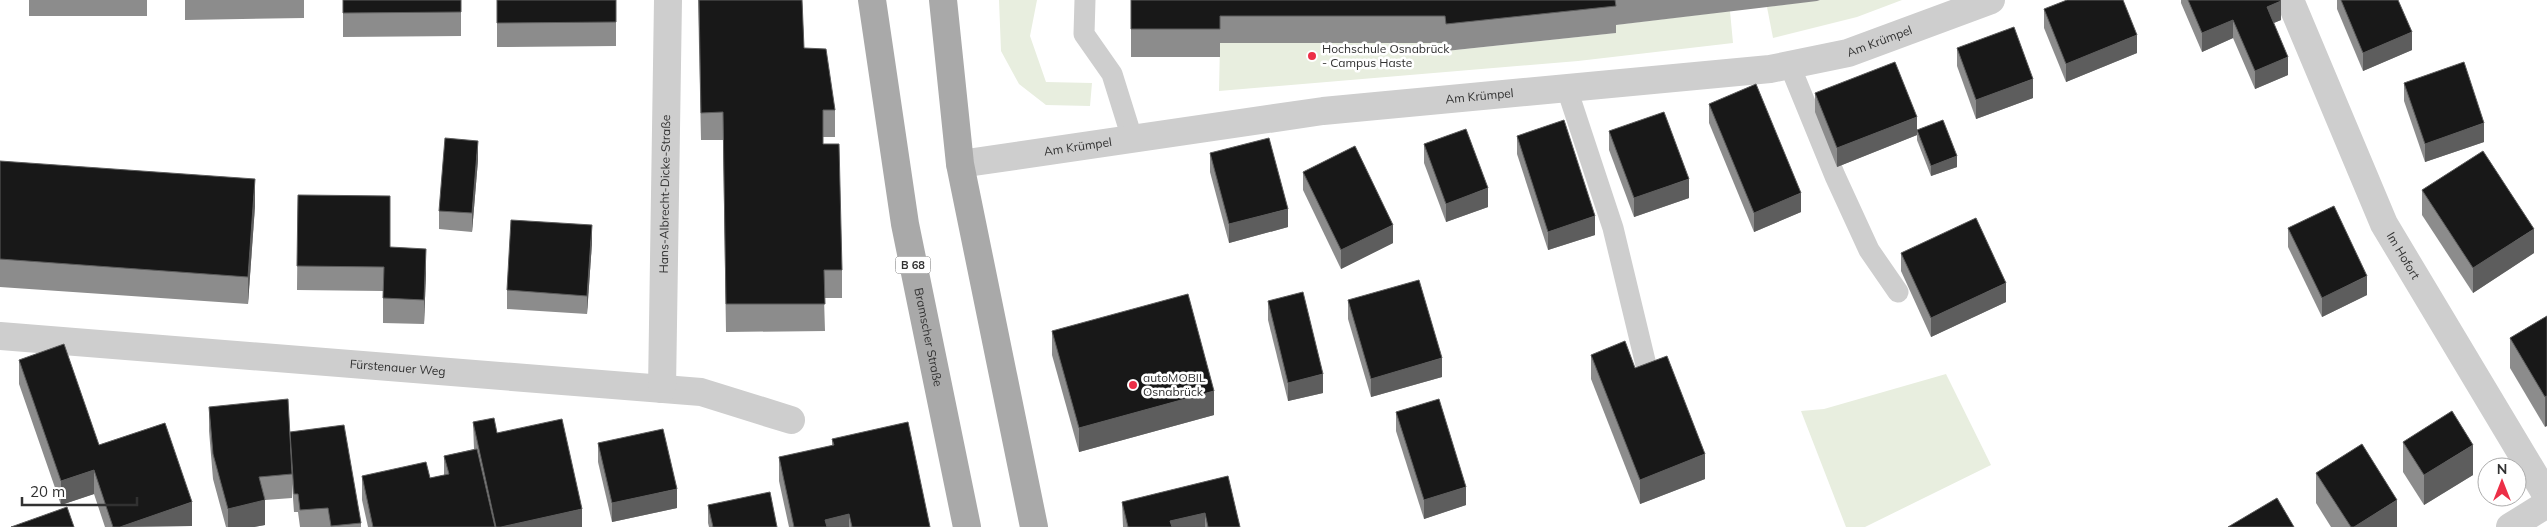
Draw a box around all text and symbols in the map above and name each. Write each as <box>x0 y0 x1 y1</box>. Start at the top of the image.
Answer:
street label: Am Krümpel <box>1845 22 1914 60</box>
place label: Hochschule Osnabrück - Campus Haste <box>1322 41 1450 70</box>
marker: Hochschule Osnabrück - Campus Haste <box>1306 50 1318 62</box>
street label: Am Krümpel <box>1445 85 1514 106</box>
street label: Hans-Albrecht-Dicke-Straße <box>656 114 673 274</box>
street label: Am Krümpel <box>1043 134 1113 159</box>
street label: Im Hofort <box>2384 229 2423 282</box>
road number: B 68 <box>896 256 930 274</box>
street label: Bramscher Straße <box>911 286 946 388</box>
street label: Fürstenauer Weg <box>349 356 446 379</box>
place label: autoMOBIL Osnabrück <box>1143 370 1206 399</box>
marker: autoMOBIL Osnabrück <box>1127 379 1139 391</box>
north arrow <box>2477 457 2527 507</box>
text: N <box>2497 460 2507 478</box>
scale bar <box>22 474 138 506</box>
text: 20 m <box>30 482 65 501</box>

